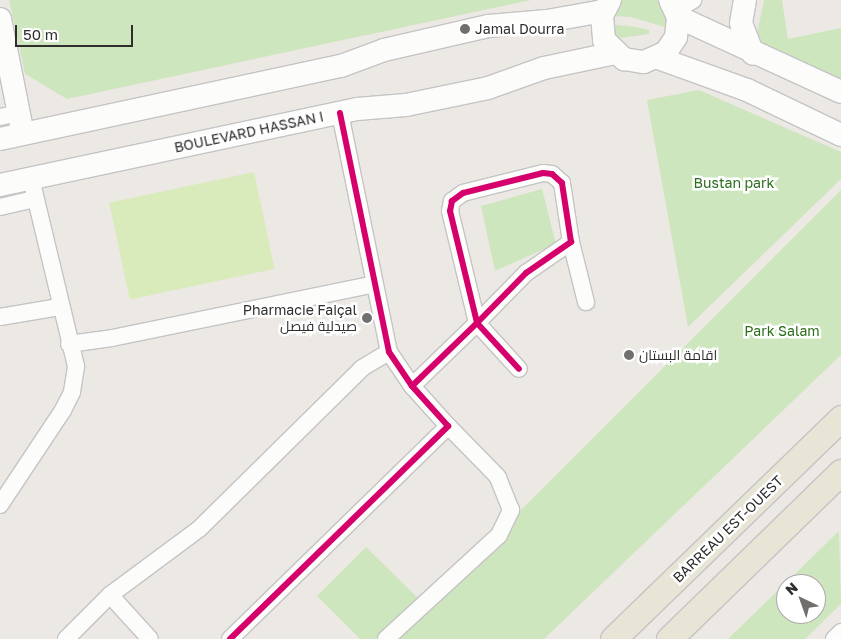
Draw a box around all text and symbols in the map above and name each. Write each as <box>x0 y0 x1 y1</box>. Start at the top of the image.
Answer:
scale bar <box>18 15 135 47</box>
place label: Jamal Dourra <box>475 21 564 37</box>
marker: Jamal Dourra <box>459 23 471 35</box>
text: 50 m <box>23 25 58 43</box>
street label: BOULEVARD HASSAN I <box>173 108 325 156</box>
park label: Bustan park <box>694 175 774 191</box>
place label: Pharmacie Faiçal صيدلية فيصل <box>243 302 357 334</box>
marker: Pharmacie Faiçal صيدلية فيصل <box>361 312 373 324</box>
park label: Park Salam <box>744 323 820 339</box>
place label: اقامة البستان <box>639 347 717 363</box>
marker: اقامة البستان <box>623 349 635 361</box>
street label: BARREAU EST-OUEST <box>670 472 786 586</box>
north arrow <box>776 574 826 624</box>
text: N <box>782 578 801 598</box>

